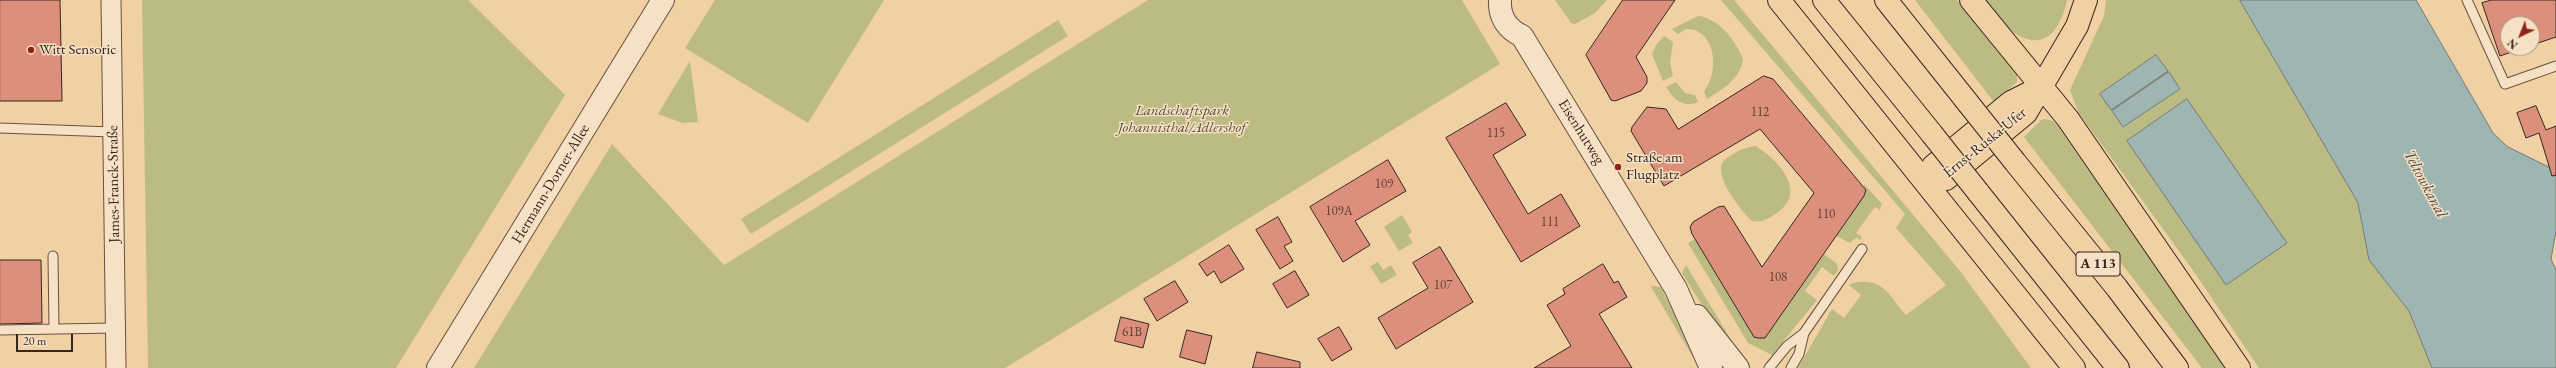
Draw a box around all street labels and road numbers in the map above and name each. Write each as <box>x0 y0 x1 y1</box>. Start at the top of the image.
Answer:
street label: Eisenhutweg <box>1554 96 1608 168</box>
street label: Ernst-Ruska-Ufer <box>1940 104 2030 182</box>
street label: Hermann-Dorner-Allee <box>508 121 594 247</box>
street label: James-Franck-Straße <box>104 125 124 243</box>
road number: A 113 <box>2076 252 2120 276</box>

